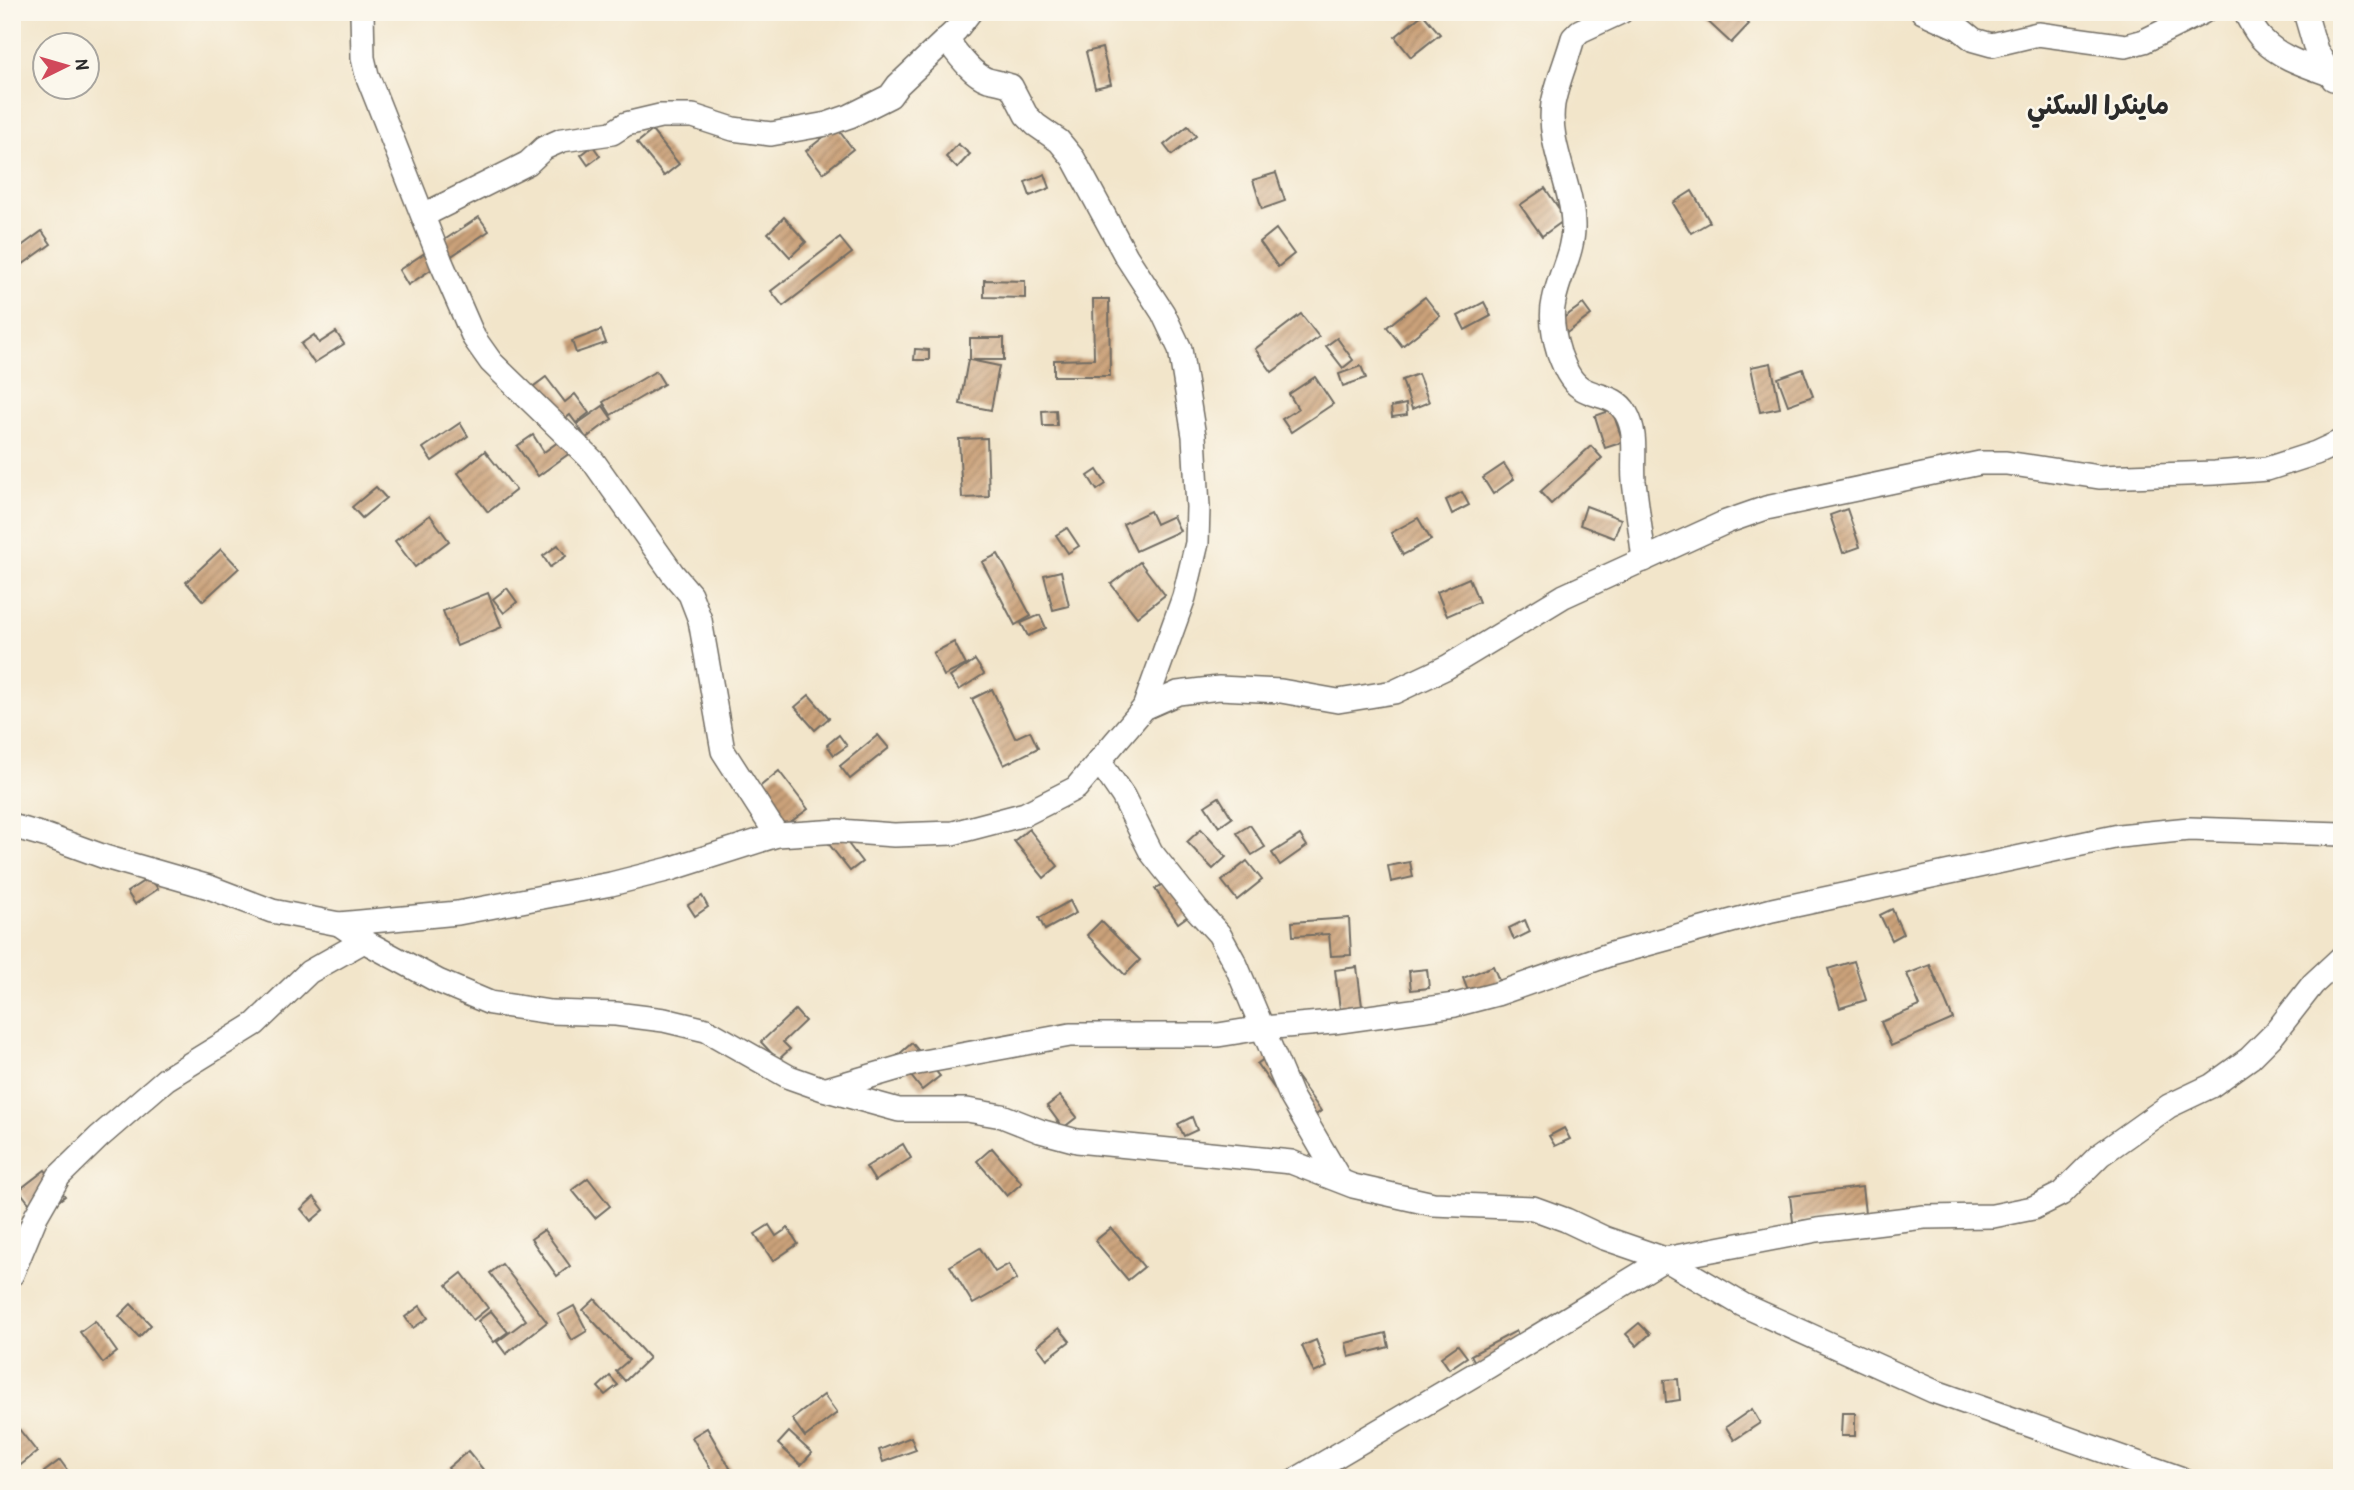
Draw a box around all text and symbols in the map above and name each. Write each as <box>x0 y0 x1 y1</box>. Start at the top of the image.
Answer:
north arrow <box>32 32 102 102</box>
text: N <box>70 58 96 71</box>
district label: ماينكرا السكني <box>2027 87 2169 129</box>

